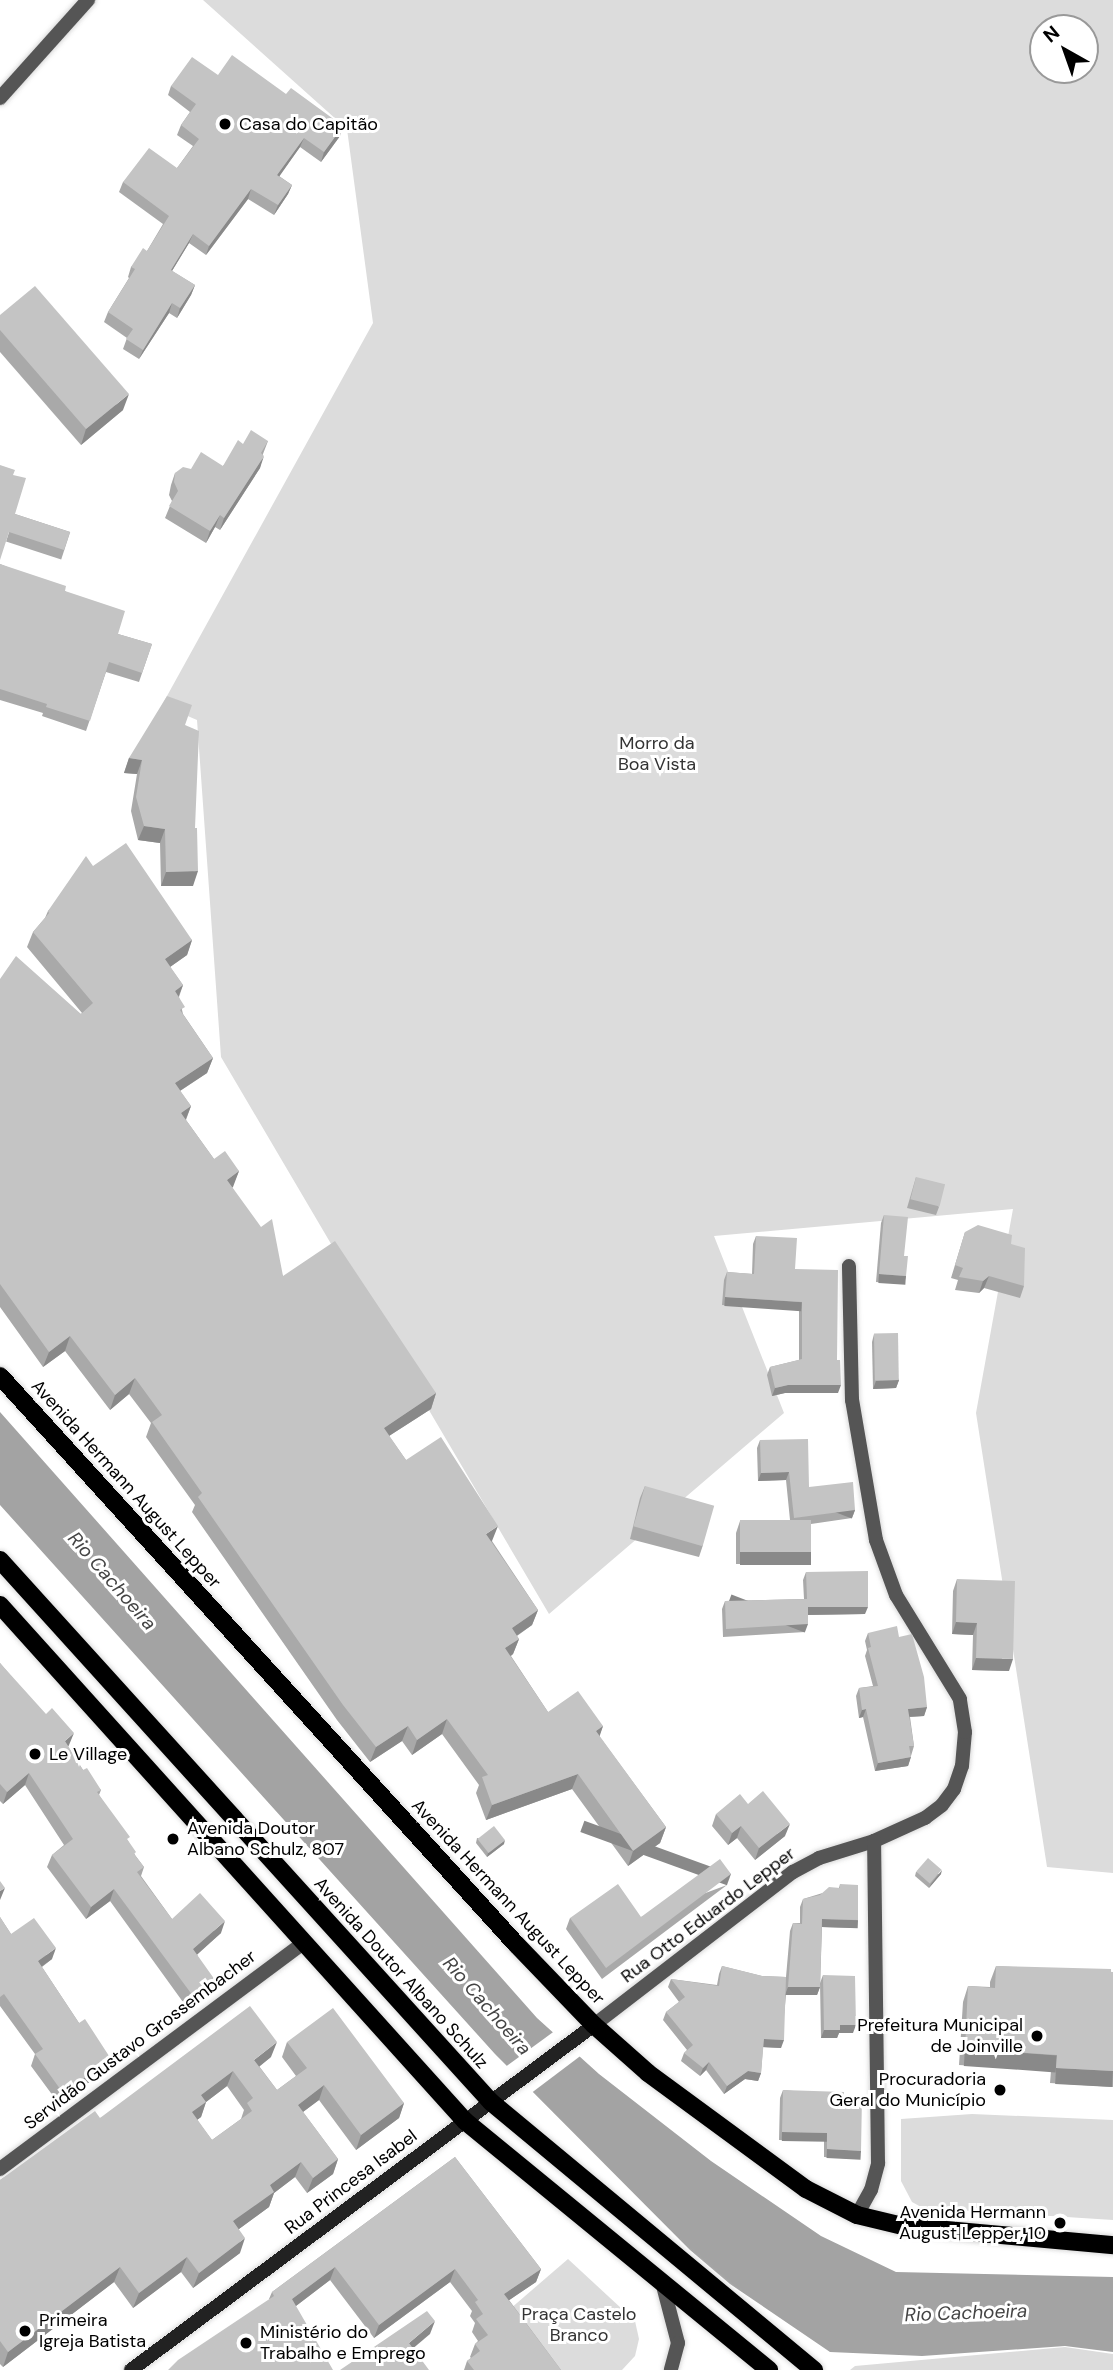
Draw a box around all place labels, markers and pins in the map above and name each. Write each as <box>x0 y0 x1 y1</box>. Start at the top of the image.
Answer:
place label: Casa do Capitão <box>239 113 378 135</box>
marker: Casa do Capitão <box>217 116 233 132</box>
place label: Le Village <box>49 1743 127 1765</box>
marker: Le Village <box>27 1746 43 1762</box>
place label: Avenida Doutor Albano Schulz, 807 <box>187 1818 344 1860</box>
marker: Avenida Doutor Albano Schulz, 807 <box>165 1831 181 1847</box>
place label: Prefeitura Municipal de Joinville <box>857 2015 1023 2058</box>
marker: Prefeitura Municipal de Joinville <box>1029 2028 1045 2044</box>
place label: Procuradoria Geral do Município <box>829 2069 986 2112</box>
marker: Procuradoria Geral do Município <box>992 2082 1008 2098</box>
place label: Avenida Hermann August Lepper, 10 <box>899 2202 1046 2244</box>
marker: Avenida Hermann August Lepper, 10 <box>1052 2215 1068 2231</box>
place label: Primeira Igreja Batista <box>39 2310 146 2352</box>
place label: Ministério do Trabalho e Emprego <box>260 2322 426 2364</box>
marker: Primeira Igreja Batista <box>17 2323 33 2339</box>
marker: Ministério do Trabalho e Emprego <box>238 2335 254 2351</box>

